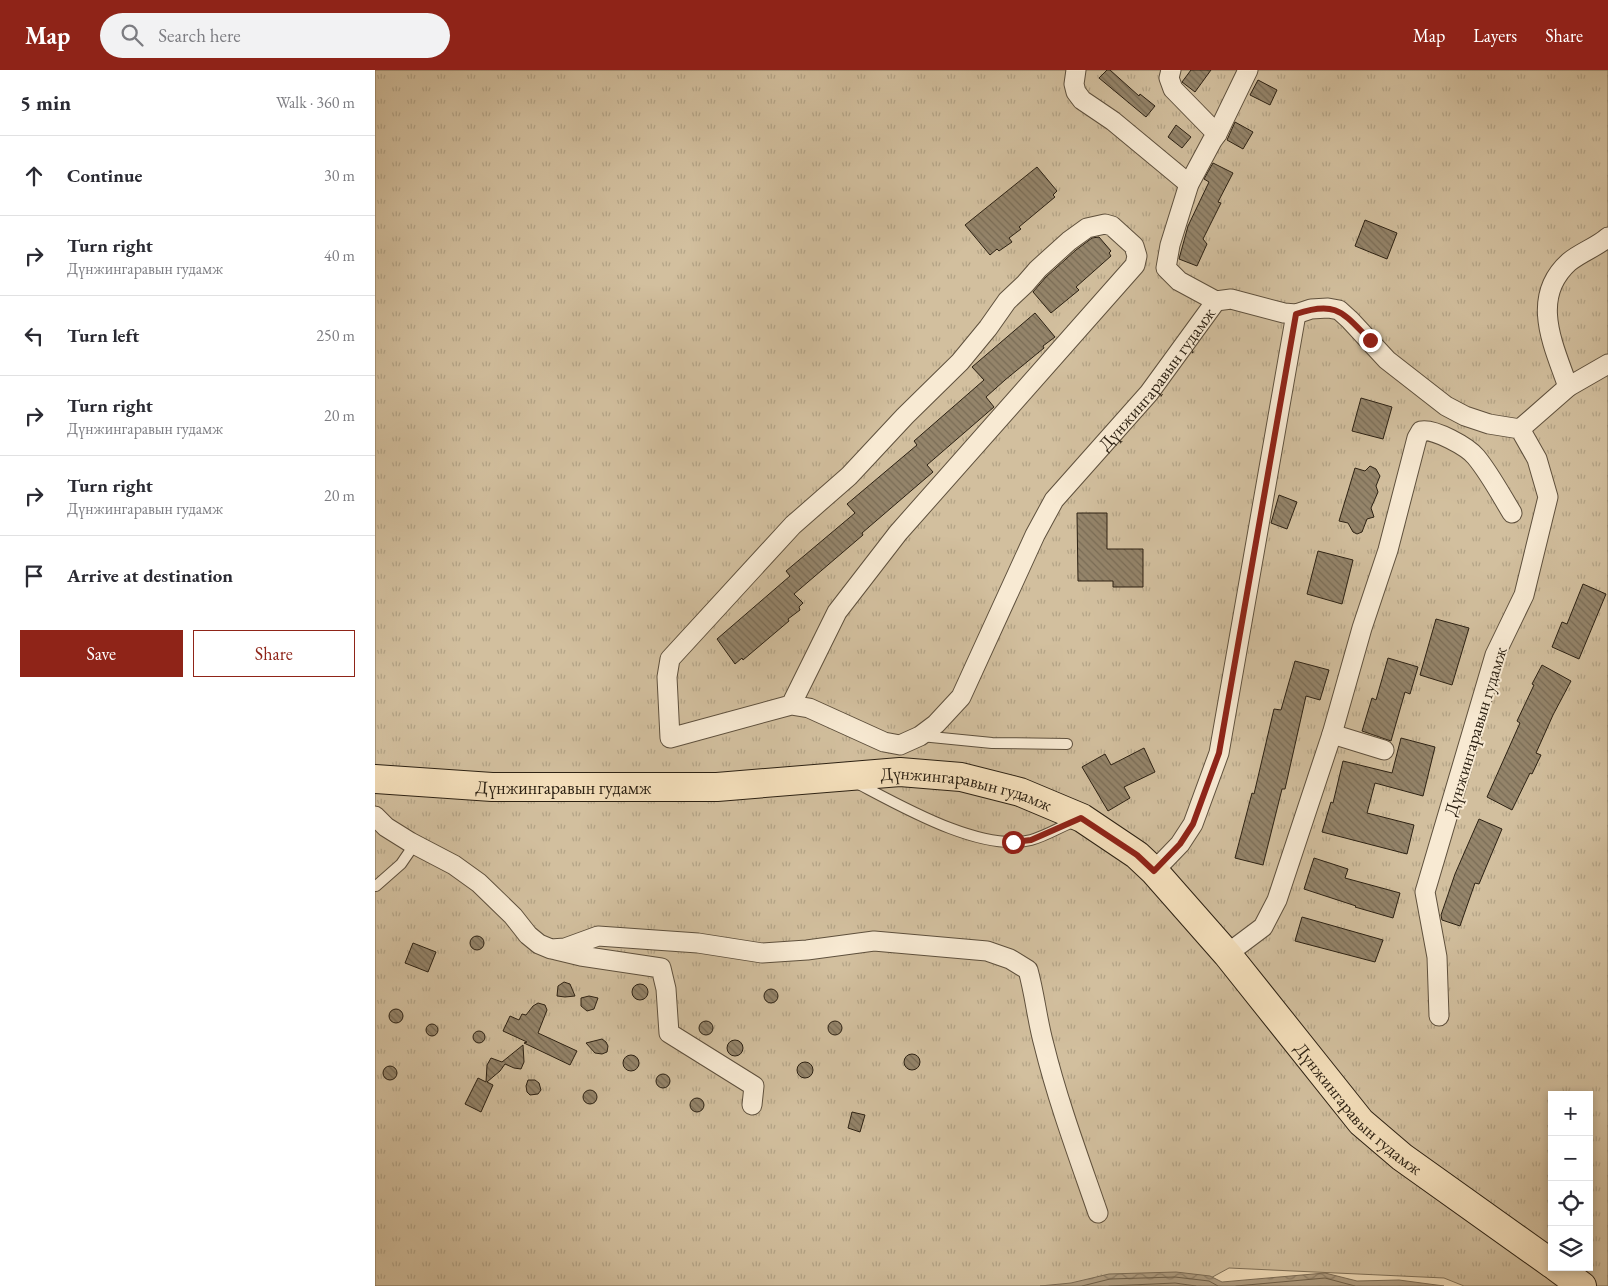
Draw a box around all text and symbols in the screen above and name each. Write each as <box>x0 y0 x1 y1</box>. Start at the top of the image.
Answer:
search box <box>100 13 450 58</box>
text: Map <box>25 20 70 51</box>
icon: search <box>118 21 146 49</box>
text: Search here <box>158 23 241 48</box>
text: Map <box>1413 24 1445 47</box>
text: Layers <box>1473 24 1517 47</box>
text: Share <box>1545 24 1583 47</box>
text: 5 min <box>20 89 71 116</box>
text: Walk · 360 m <box>276 92 355 113</box>
icon: ahead <box>20 162 48 190</box>
text: Continue <box>67 163 142 188</box>
text: 30 m <box>324 165 355 186</box>
text: Turn right <box>67 233 153 258</box>
icon: right <box>20 242 48 270</box>
text: 40 m <box>324 245 355 266</box>
text: Дүнжингаравын гудамж <box>67 258 223 279</box>
street label: Дүнжингаравын гудамж <box>1093 302 1220 454</box>
icon: left <box>20 322 48 350</box>
text: Turn left <box>67 323 139 348</box>
text: 250 m <box>316 325 355 346</box>
route end <box>1359 329 1382 352</box>
text: Turn right <box>67 393 153 418</box>
icon: right <box>20 402 48 430</box>
text: 20 m <box>324 405 355 426</box>
text: Дүнжингаравын гудамж <box>67 418 223 439</box>
text: Turn right <box>67 473 153 498</box>
icon: right <box>20 482 48 510</box>
text: 20 m <box>324 485 355 506</box>
text: Дүнжингаравын гудамж <box>67 498 223 519</box>
icon: arrive <box>20 562 48 590</box>
text: Arrive at destination <box>67 563 233 588</box>
button: Save <box>20 630 183 677</box>
button: Share <box>193 630 355 677</box>
street label: Дүнжингаравын гудамж <box>1438 643 1512 818</box>
street label: Дүнжингаравын гудамж <box>879 760 1056 816</box>
street label: Дүнжингаравын гудамж <box>475 774 652 799</box>
route start <box>1002 831 1025 854</box>
street label: Дүнжингаравын гудамж <box>1290 1037 1428 1180</box>
map controls <box>1548 1091 1593 1271</box>
button: + <box>1548 1091 1593 1136</box>
button: − <box>1548 1136 1593 1181</box>
button: locate <box>1548 1181 1593 1226</box>
button: layers <box>1548 1226 1593 1271</box>

